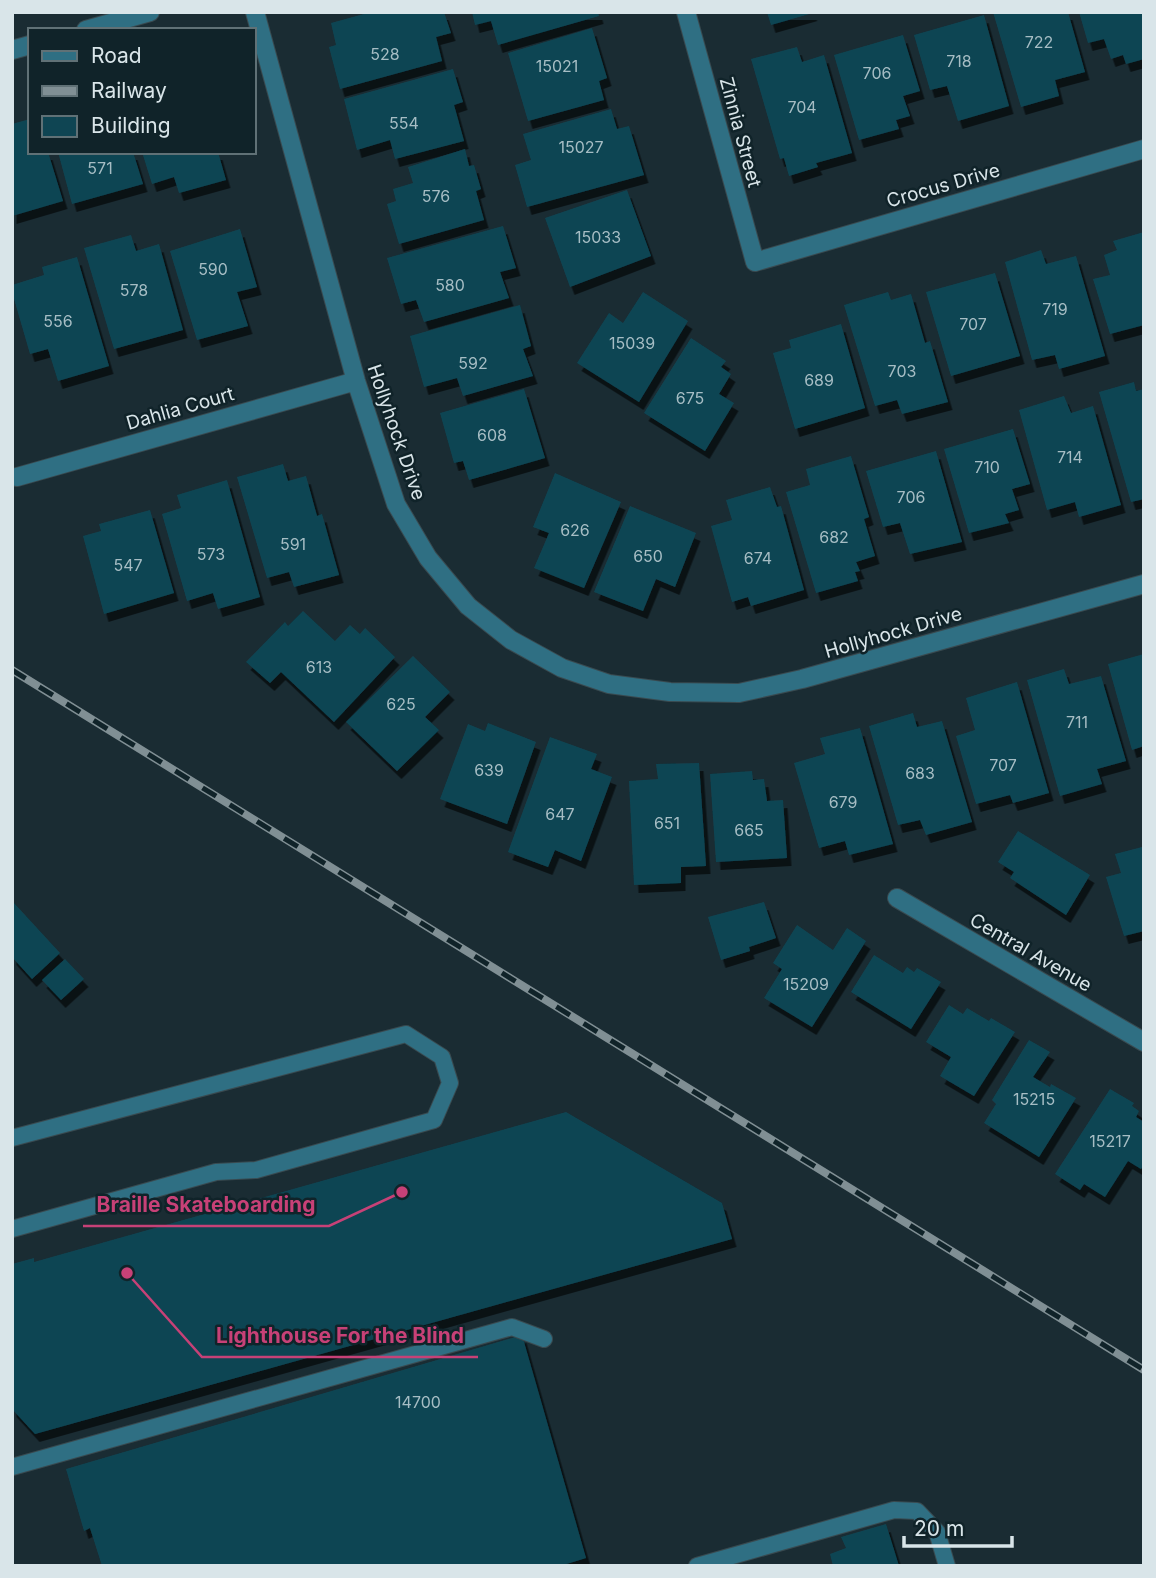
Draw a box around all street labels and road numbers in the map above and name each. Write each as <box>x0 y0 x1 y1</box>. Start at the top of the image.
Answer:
street label: Zinnia Street <box>715 74 766 190</box>
street label: Crocus Drive <box>884 158 1002 213</box>
street label: Hollyhock Drive <box>363 361 431 503</box>
street label: Dahlia Court <box>124 382 237 435</box>
street label: Hollyhock Drive <box>822 602 965 663</box>
street label: Central Avenue <box>966 908 1096 997</box>

